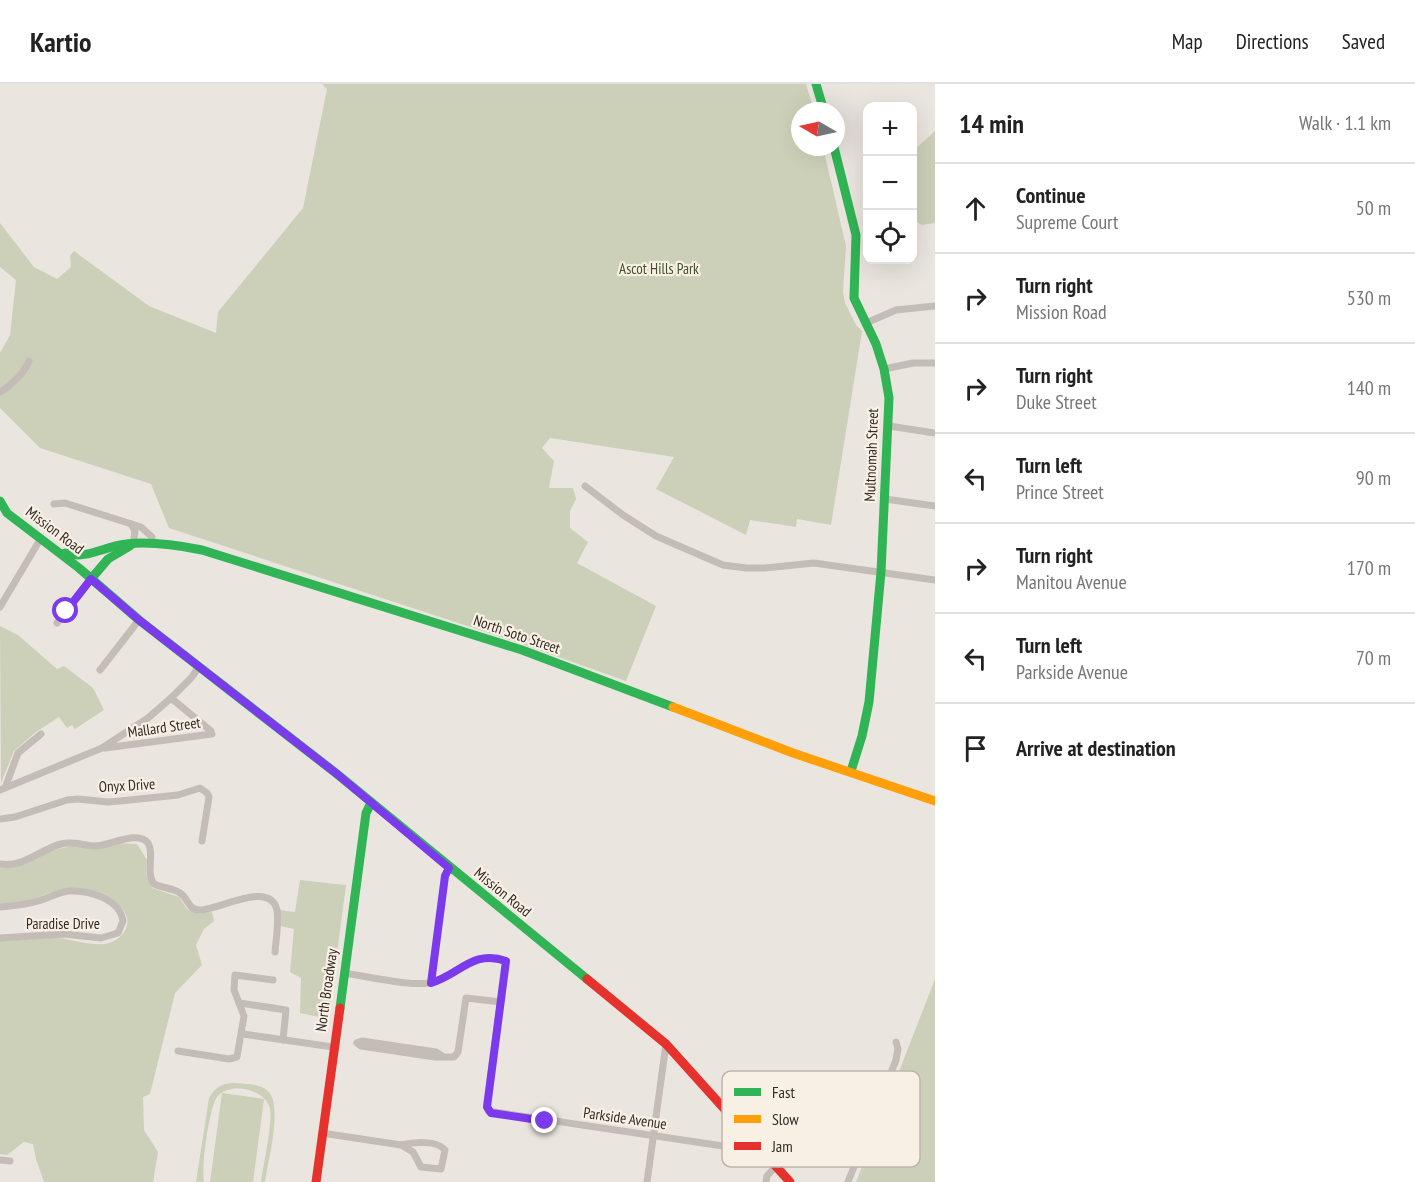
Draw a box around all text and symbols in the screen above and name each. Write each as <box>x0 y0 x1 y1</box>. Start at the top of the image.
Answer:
text: Kartio <box>30 23 92 60</box>
text: Map <box>1172 28 1203 55</box>
text: Directions <box>1236 28 1309 55</box>
text: Saved <box>1342 28 1385 55</box>
north arrow <box>791 102 845 156</box>
map controls <box>863 102 917 264</box>
button: + <box>863 102 917 156</box>
text: 14 min <box>959 107 1024 140</box>
text: Walk · 1.1 km <box>1299 110 1391 136</box>
button: − <box>863 156 917 210</box>
text: Continue <box>1016 181 1086 209</box>
icon: ahead <box>959 192 992 225</box>
text: 50 m <box>1356 195 1391 221</box>
text: Supreme Court <box>1016 209 1119 235</box>
button: locate <box>863 210 917 264</box>
park label: Ascot Hills Park <box>619 259 699 278</box>
text: Turn right <box>1016 271 1093 299</box>
icon: right <box>959 282 992 315</box>
text: 530 m <box>1347 285 1391 311</box>
text: Mission Road <box>1016 299 1107 325</box>
text: Turn right <box>1016 361 1093 389</box>
icon: right <box>959 372 992 405</box>
text: 140 m <box>1347 375 1391 401</box>
text: Duke Street <box>1016 389 1097 415</box>
street label: Multnomah Street <box>860 408 882 502</box>
text: Turn left <box>1016 451 1082 479</box>
icon: left <box>959 462 992 495</box>
text: 90 m <box>1356 465 1391 491</box>
text: Prince Street <box>1016 479 1104 505</box>
street label: Mission Road <box>22 502 88 558</box>
text: Turn right <box>1016 541 1093 569</box>
icon: right <box>959 552 992 585</box>
text: 170 m <box>1347 555 1391 581</box>
text: Manitou Avenue <box>1016 569 1127 595</box>
route start <box>52 597 78 623</box>
street label: North Soto Street <box>471 610 563 658</box>
text: Turn left <box>1016 631 1082 659</box>
icon: left <box>959 642 992 675</box>
text: 70 m <box>1356 645 1391 671</box>
text: Parkside Avenue <box>1016 659 1128 685</box>
street label: Mallard Street <box>126 712 202 742</box>
icon: arrive <box>959 732 992 765</box>
text: Arrive at destination <box>1016 734 1176 762</box>
street label: Onyx Drive <box>98 774 156 796</box>
street label: Mission Road <box>471 863 535 921</box>
street label: Paradise Drive <box>26 914 100 933</box>
street label: North Broadway <box>311 947 341 1033</box>
legend <box>722 1071 920 1167</box>
text: Fast <box>772 1082 795 1102</box>
street label: Parkside Avenue <box>582 1103 668 1133</box>
route end <box>531 1107 557 1133</box>
text: Slow <box>772 1109 799 1129</box>
text: Jam <box>771 1136 793 1156</box>

